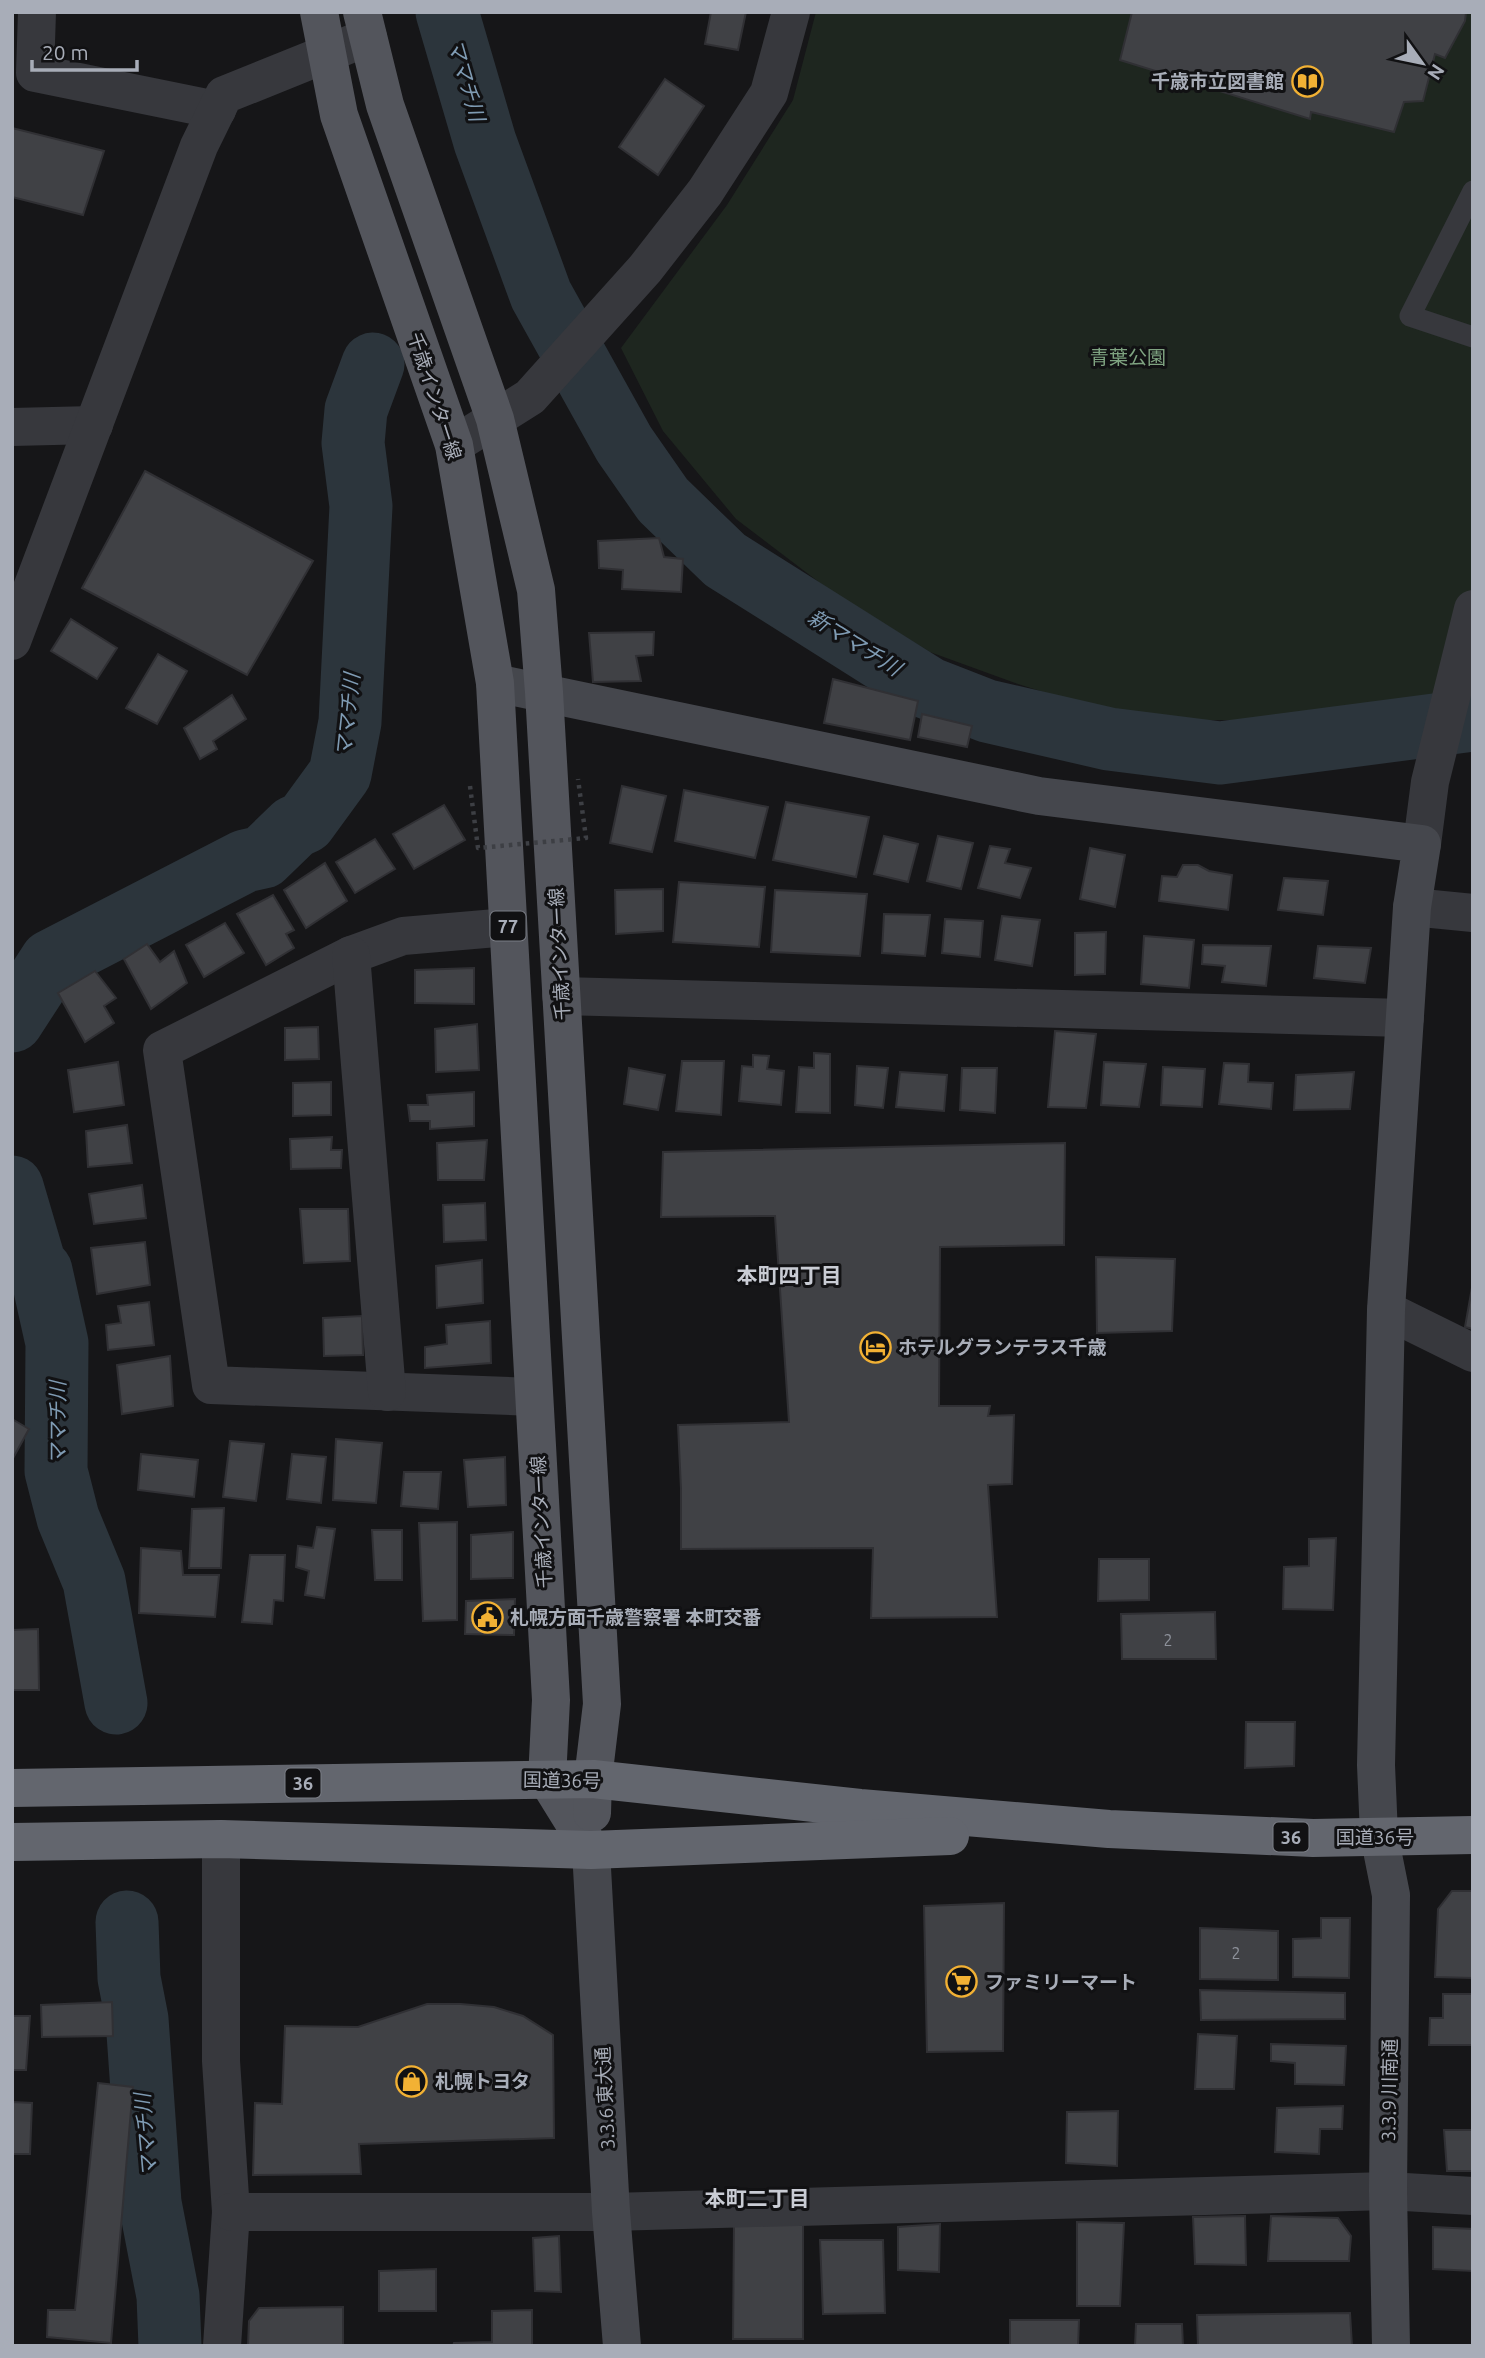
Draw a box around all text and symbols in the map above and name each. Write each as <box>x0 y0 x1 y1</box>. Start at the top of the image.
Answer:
scale bar <box>32 28 136 72</box>
north arrow <box>1387 28 1457 98</box>
water label: ママチ川 <box>444 36 491 126</box>
text: 20 m <box>42 40 89 64</box>
text: N <box>1423 60 1449 84</box>
library icon: 千歳市立図書館 <box>1290 64 1324 98</box>
place label: 千歳市立図書館 <box>1151 70 1284 92</box>
street label: 千歳インター線 <box>404 329 466 463</box>
park label: 青葉公園 <box>1090 346 1166 368</box>
water label: 新ママチ川 <box>804 604 908 681</box>
water label: ママチ川 <box>331 670 364 758</box>
street label: 千歳インター線 <box>545 887 573 1021</box>
road number: 77 <box>490 911 526 940</box>
district label: 本町四丁目 <box>737 1263 842 1287</box>
hotel icon: ホテルグランテラス千歳 <box>858 1330 892 1364</box>
place label: ホテルグランテラス千歳 <box>898 1336 1107 1358</box>
water label: ママチ川 <box>45 1379 69 1465</box>
street label: 千歳インター線 <box>527 1455 555 1589</box>
public building icon: 札幌方面千歳警察署 本町交番 <box>470 1600 504 1634</box>
place label: 札幌方面千歳警察署 本町交番 <box>510 1606 762 1628</box>
house number: 2 <box>1163 1631 1173 1649</box>
road number: 36 <box>286 1768 320 1798</box>
street label: 国道36号 <box>523 1768 601 1792</box>
road number: 36 <box>1274 1823 1308 1852</box>
street label: 国道36号 <box>1336 1826 1414 1848</box>
house number: 2 <box>1231 1944 1241 1962</box>
supermarket icon: ファミリーマート <box>945 1965 979 1999</box>
place label: ファミリーマート <box>985 1971 1137 1993</box>
street label: 3.3.9 川南通 <box>1377 2038 1401 2142</box>
street label: 3.3.6 東大通 <box>591 2046 619 2150</box>
shop icon: 札幌トヨタ <box>395 2064 429 2098</box>
place label: 札幌トヨタ <box>435 2070 530 2092</box>
water label: ママチ川 <box>129 2090 161 2178</box>
district label: 本町二丁目 <box>705 2186 810 2210</box>

